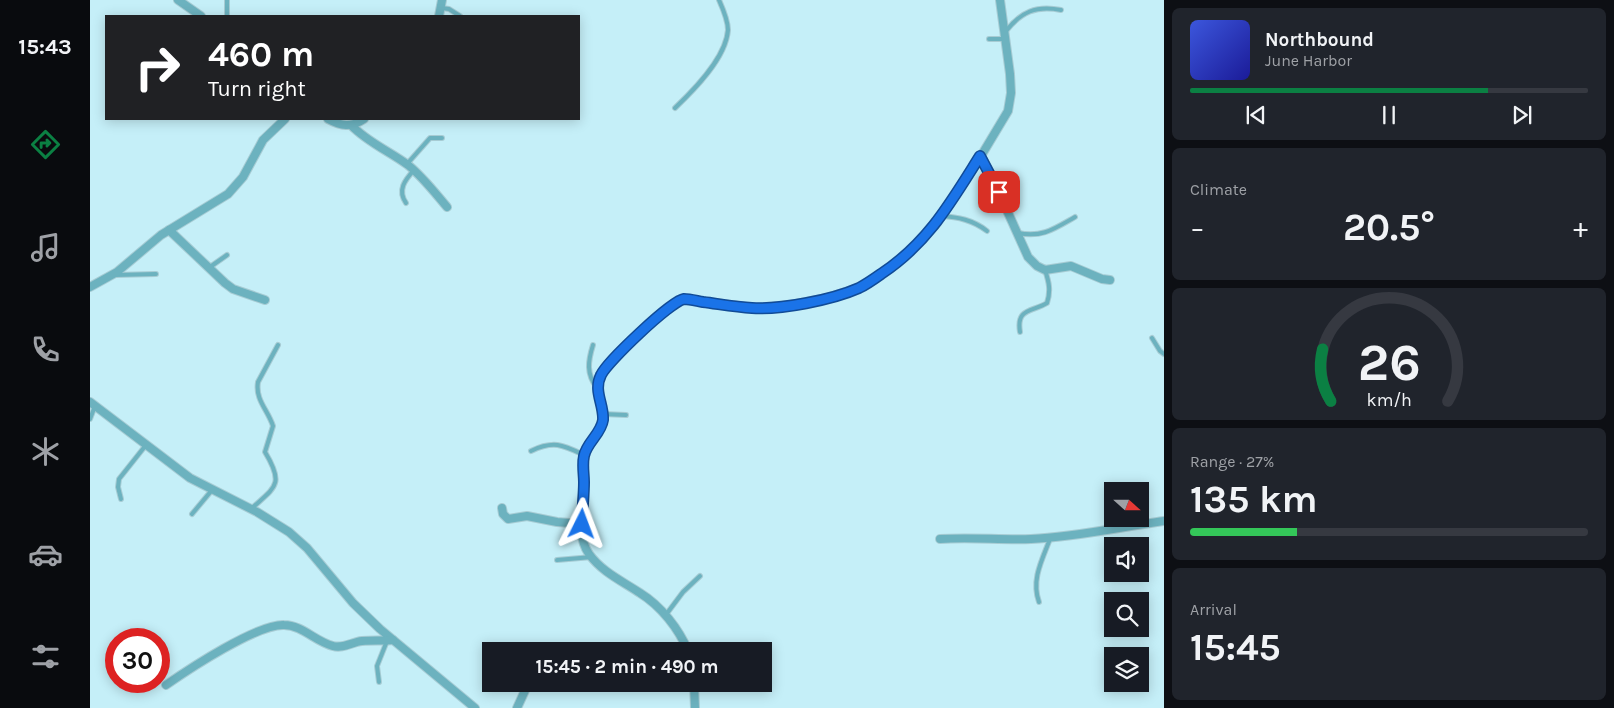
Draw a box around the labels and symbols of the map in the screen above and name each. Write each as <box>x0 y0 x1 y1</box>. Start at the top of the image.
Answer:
pin <box>978 171 1020 213</box>
north arrow <box>1104 482 1149 528</box>
position arrow <box>555 497 607 549</box>
speed limit sign: 30 <box>105 628 170 693</box>

